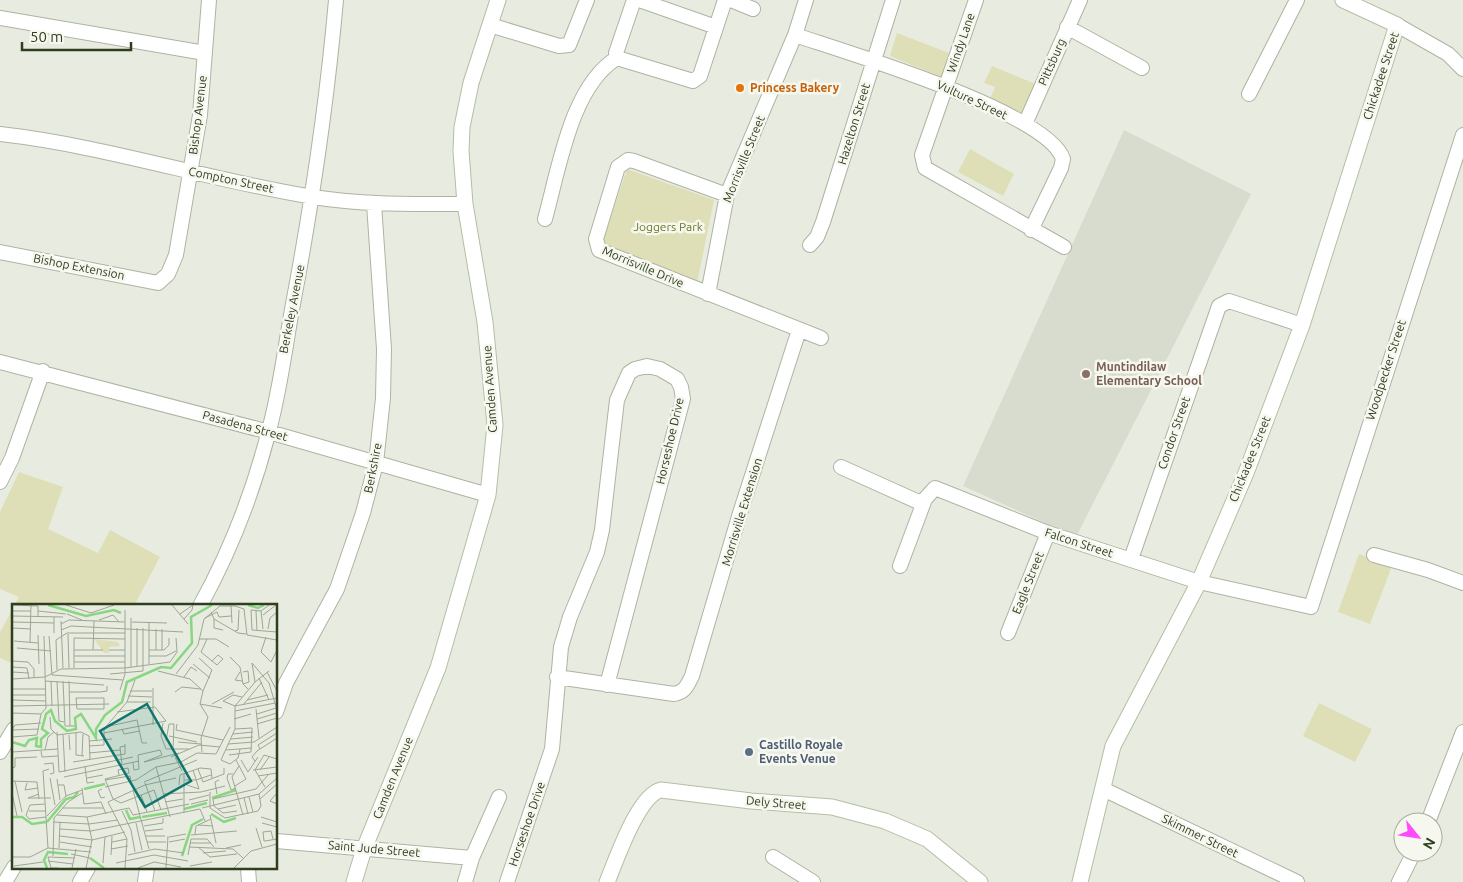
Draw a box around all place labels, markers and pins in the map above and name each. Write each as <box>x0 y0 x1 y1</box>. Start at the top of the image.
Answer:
place label: Princess Bakery <box>750 81 840 94</box>
marker: Princess Bakery <box>734 82 746 94</box>
place label: Muntindilaw Elementary School <box>1096 360 1202 387</box>
marker: Muntindilaw Elementary School <box>1080 368 1092 380</box>
place label: Castillo Royale Events Venue <box>759 738 843 765</box>
marker: Castillo Royale Events Venue <box>743 746 755 758</box>

